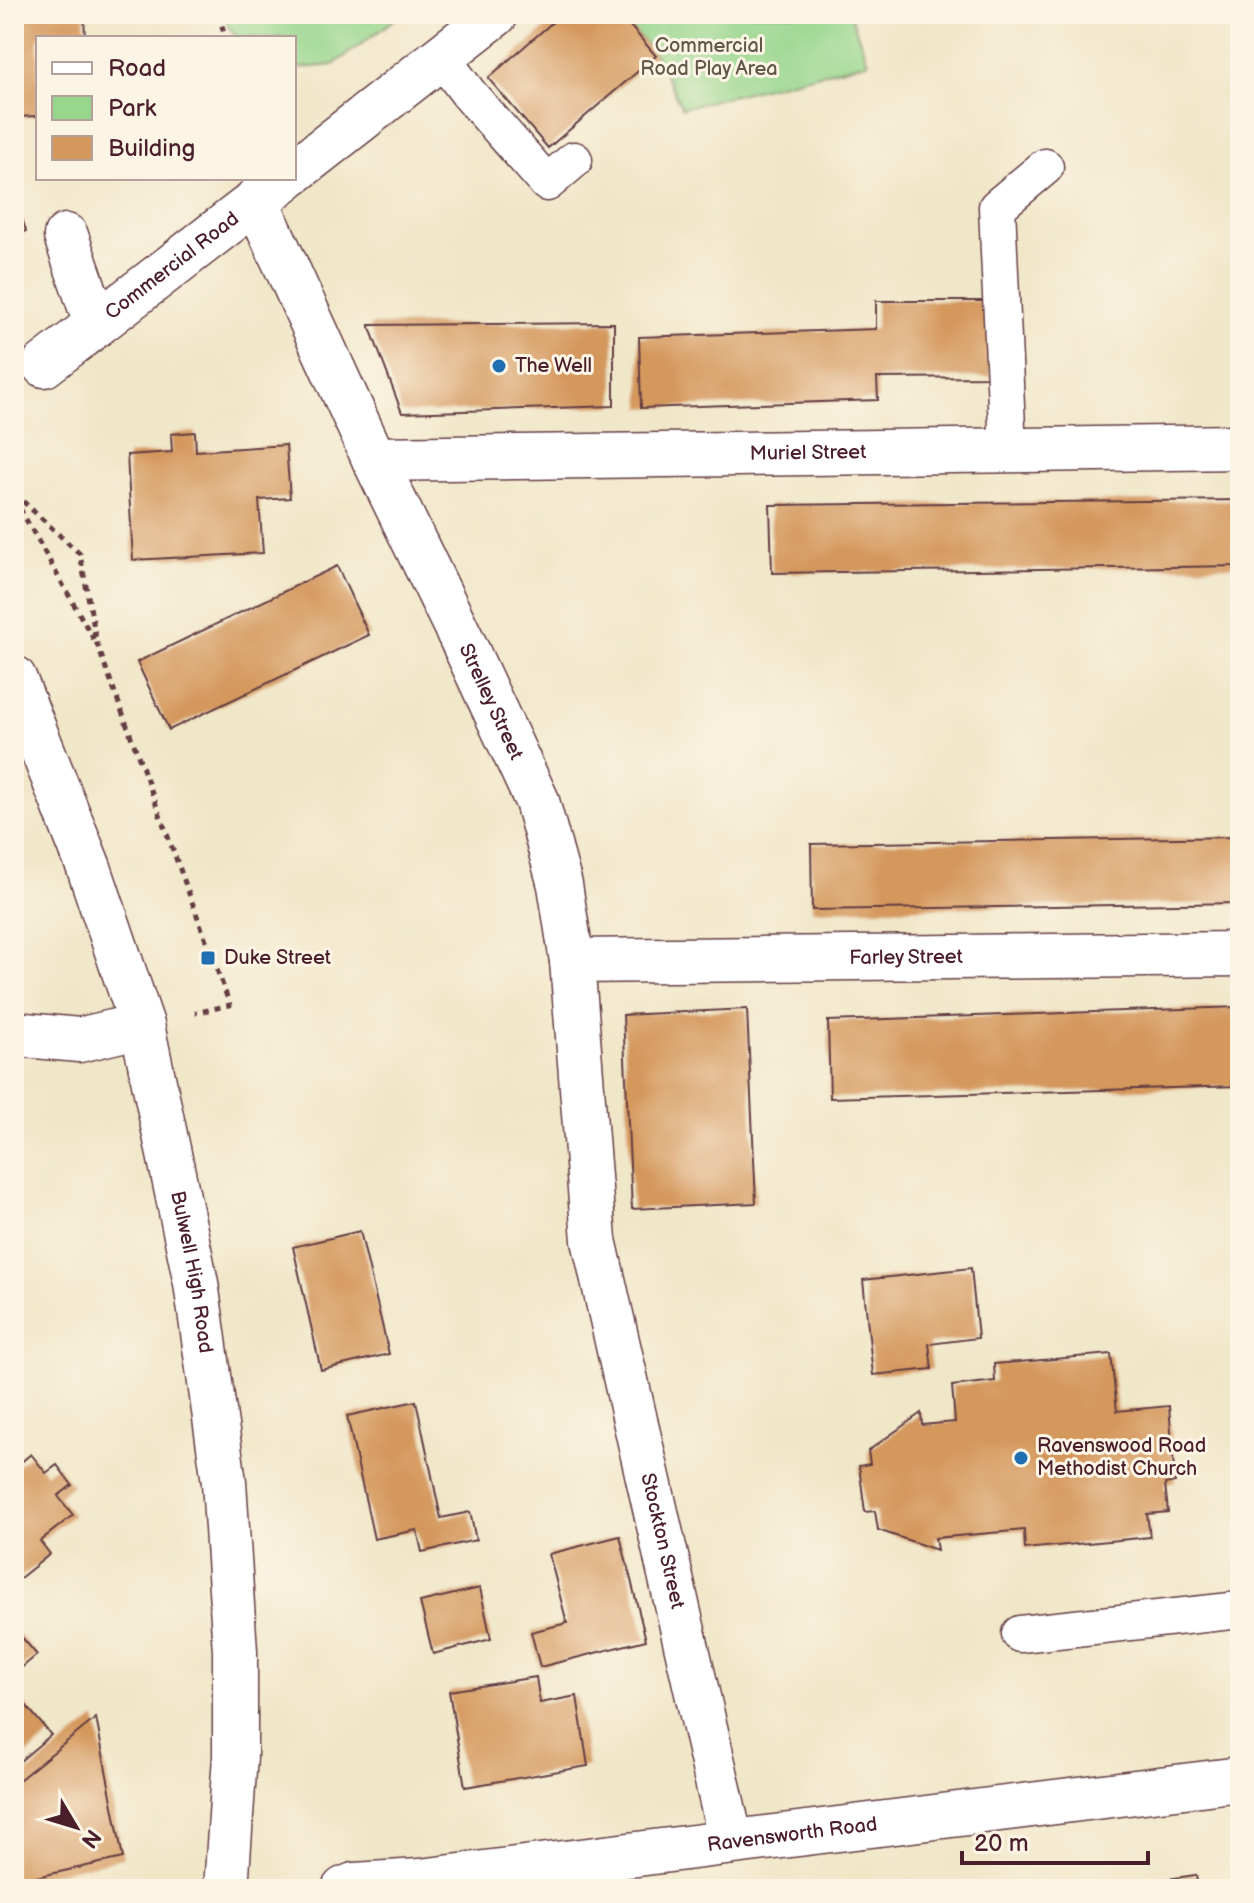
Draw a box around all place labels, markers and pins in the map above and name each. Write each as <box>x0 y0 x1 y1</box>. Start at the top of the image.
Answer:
place label: The Well <box>515 354 592 378</box>
marker: The Well <box>490 357 508 375</box>
place label: Duke Street <box>224 946 331 970</box>
marker: Duke Street <box>199 949 217 967</box>
place label: Ravenswood Road Methodist Church <box>1037 1434 1206 1481</box>
marker: Ravenswood Road Methodist Church <box>1012 1449 1030 1467</box>

